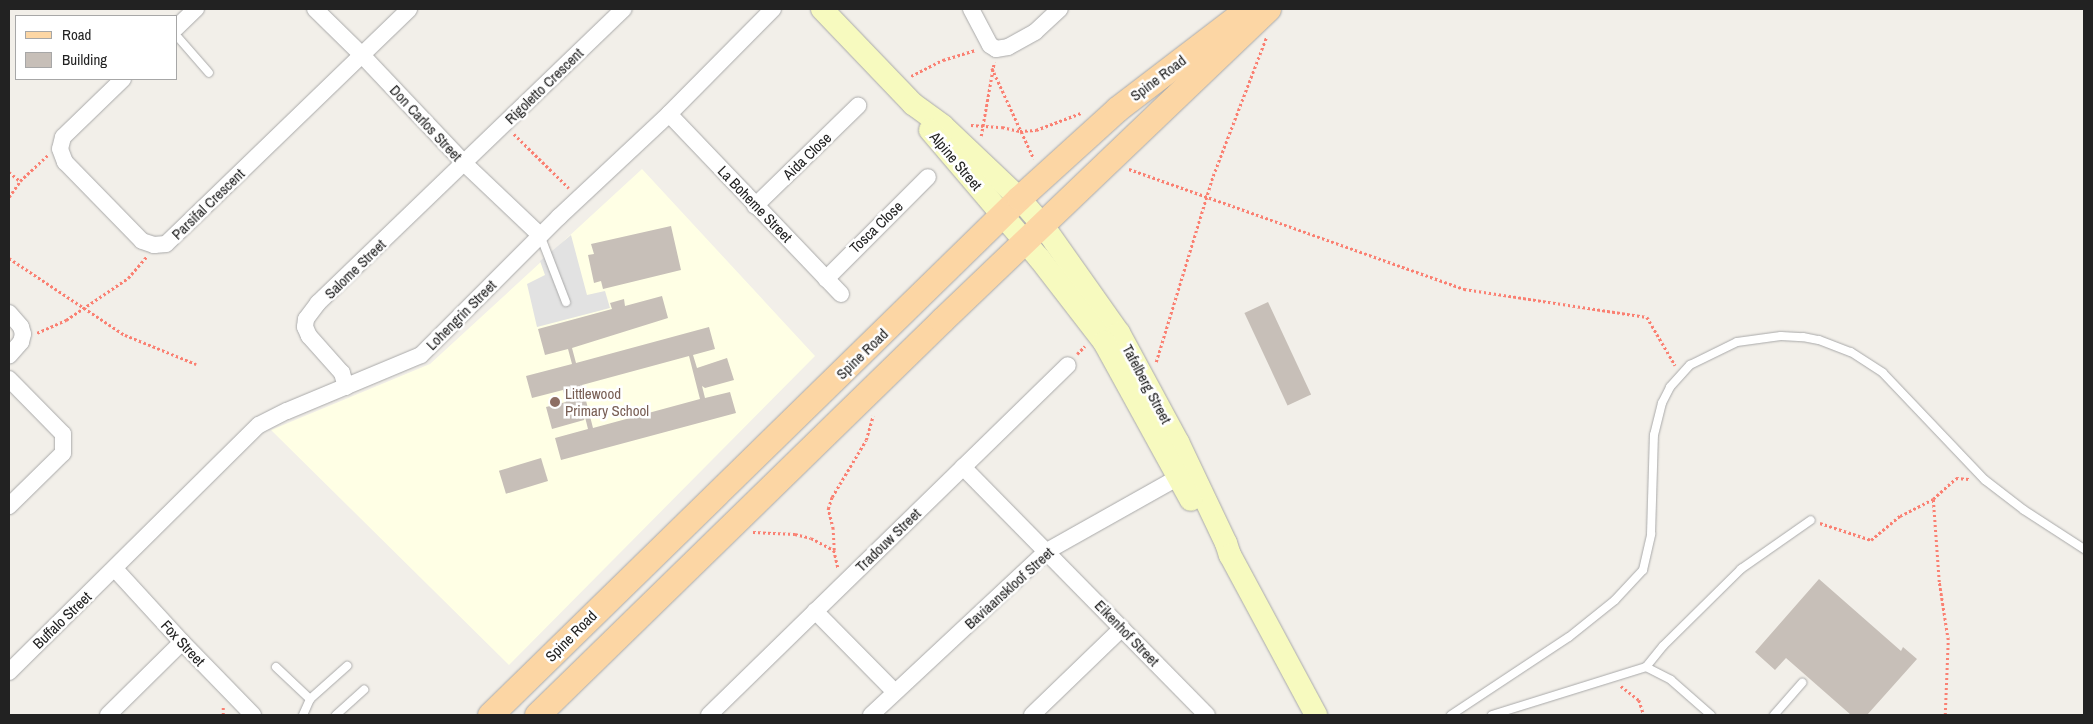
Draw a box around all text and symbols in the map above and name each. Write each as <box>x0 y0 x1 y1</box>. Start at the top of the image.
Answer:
legend <box>15 15 178 80</box>
text: Road <box>62 24 91 45</box>
street label: Rigoletto Crescent <box>501 44 587 128</box>
text: Building <box>62 49 107 70</box>
street label: Spine Road <box>1127 51 1189 105</box>
street label: Don Carlos Street <box>386 81 466 165</box>
street label: Alpine Street <box>926 128 986 194</box>
street label: Aida Close <box>779 129 835 183</box>
street label: La Boheme Street <box>714 162 796 246</box>
street label: Parsifal Crescent <box>168 165 248 243</box>
street label: Tosca Close <box>846 197 906 257</box>
street label: Salome Street <box>321 235 389 303</box>
street label: Lohengrin Street <box>422 276 500 354</box>
street label: Spine Road <box>832 325 892 383</box>
street label: Tafelberg Street <box>1119 341 1175 427</box>
place label: Littlewood Primary School <box>565 384 649 419</box>
marker: Littlewood Primary School <box>549 396 561 408</box>
street label: Tradouw Street <box>852 504 924 576</box>
street label: Baviaanskloof Street <box>961 543 1057 633</box>
street label: Buffalo Street <box>29 588 95 652</box>
street label: Eikenhof Street <box>1091 596 1163 670</box>
street label: Spine Road <box>542 607 600 665</box>
street label: Fox Street <box>157 616 209 670</box>

